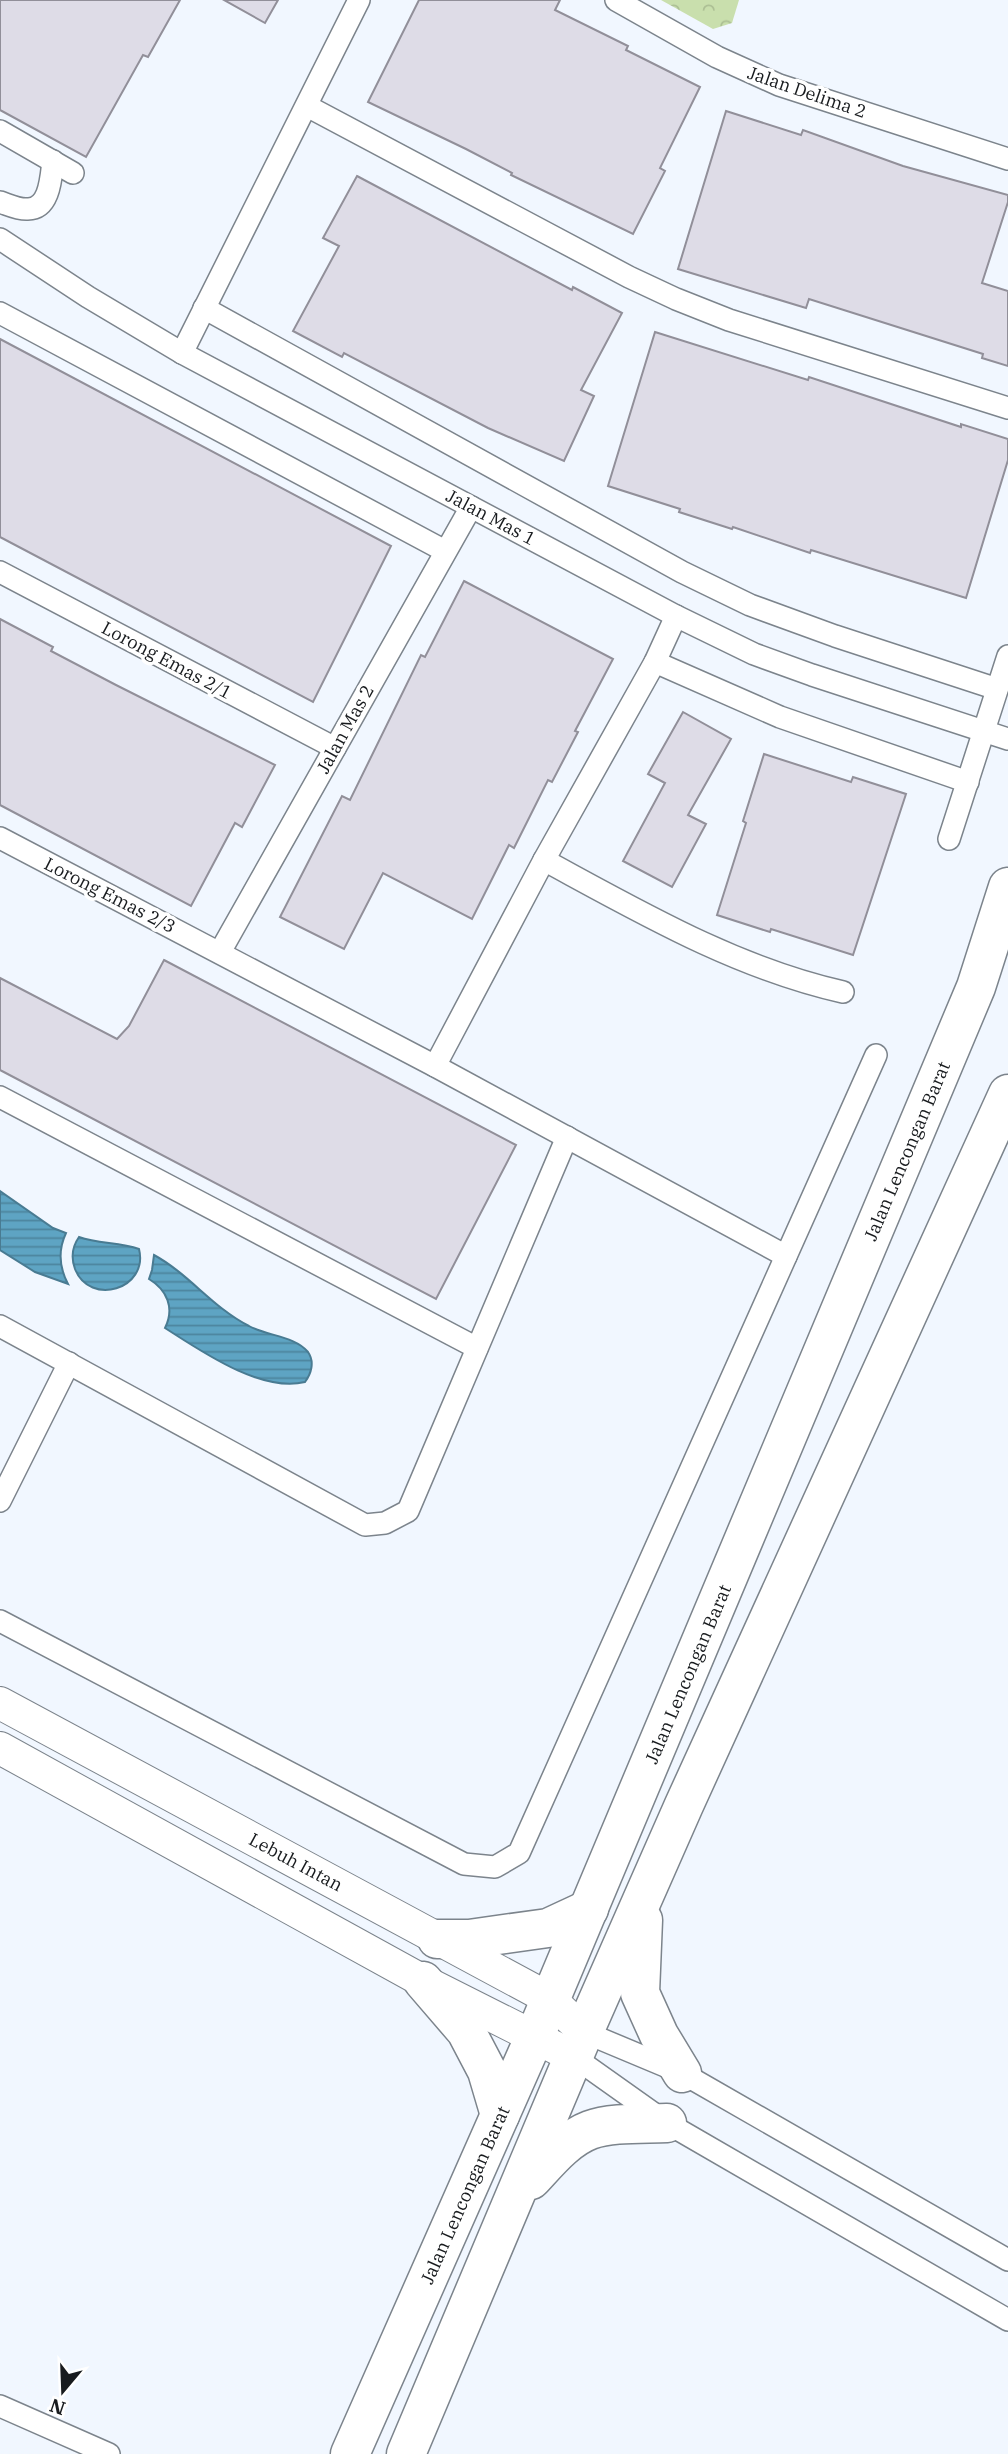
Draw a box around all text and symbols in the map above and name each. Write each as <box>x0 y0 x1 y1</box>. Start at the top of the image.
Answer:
street label: Jalan Delima 2 <box>745 61 869 123</box>
street label: Jalan Mas 1 <box>442 484 540 550</box>
street label: Lorong Emas 2/1 <box>98 616 236 704</box>
street label: Jalan Mas 2 <box>311 680 379 778</box>
street label: Lorong Emas 2/3 <box>41 852 179 938</box>
street label: Jalan Lencongan Barat <box>859 1058 955 1244</box>
street label: Jalan Lencongan Barat <box>640 1581 736 1767</box>
street label: Lebuh Intan <box>245 1828 347 1896</box>
street label: Jalan Lencongan Barat <box>415 2102 515 2288</box>
north arrow <box>28 2356 98 2426</box>
text: N <box>46 2393 68 2421</box>

